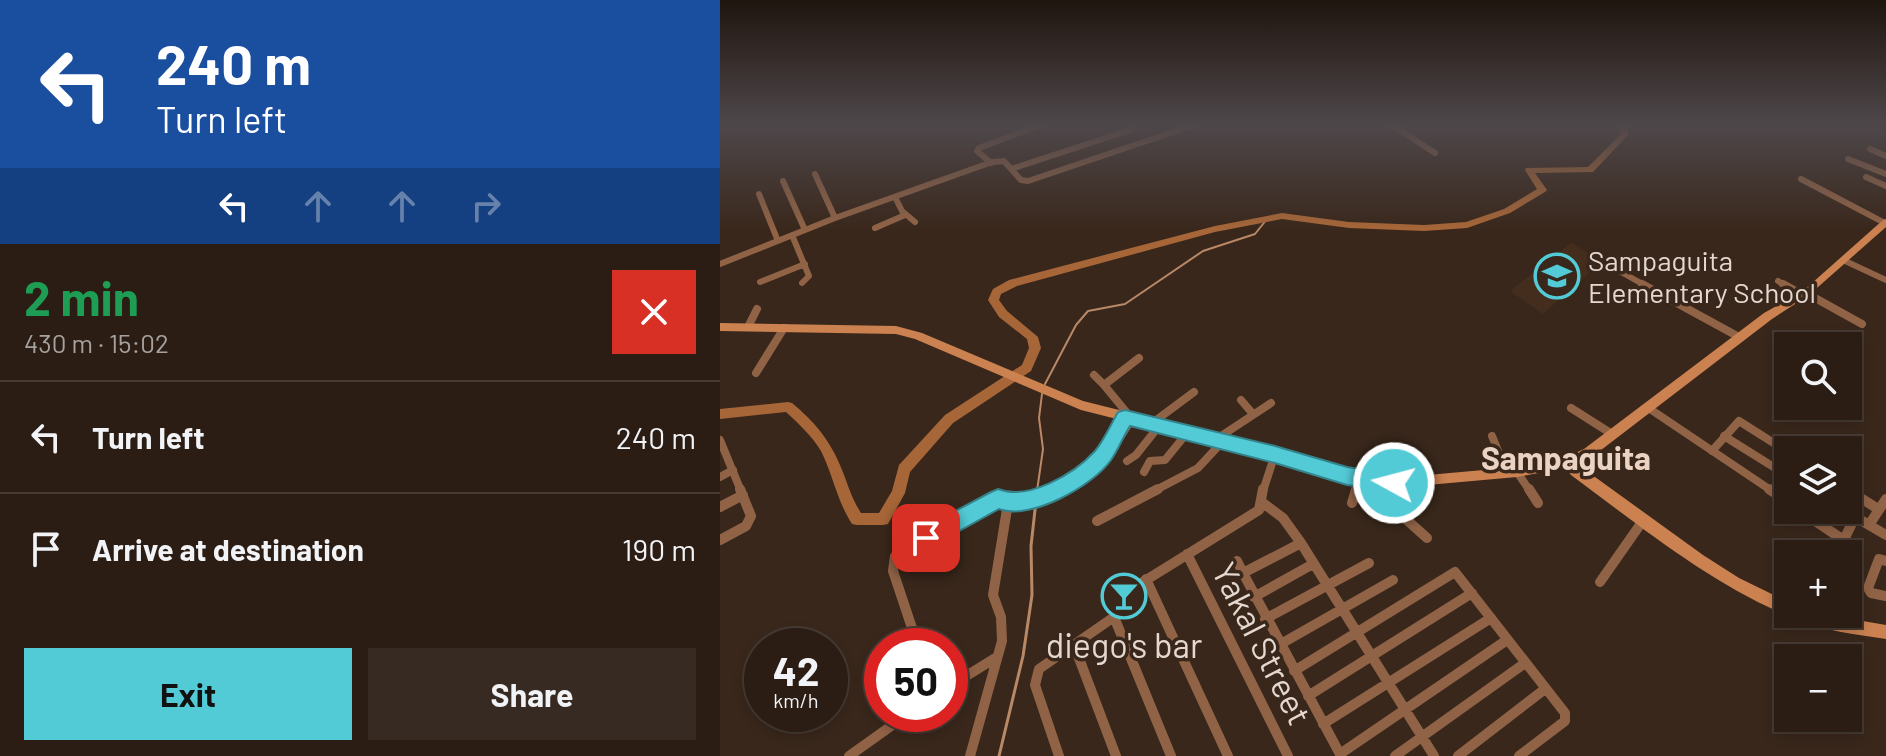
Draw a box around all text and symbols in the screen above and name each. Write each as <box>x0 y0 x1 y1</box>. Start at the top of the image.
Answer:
text: 240 m <box>156 29 311 96</box>
icon: left <box>24 32 128 136</box>
text: Turn left <box>156 97 287 140</box>
icon: left <box>212 184 256 228</box>
icon: ahead <box>296 184 340 228</box>
icon: ahead <box>380 184 424 228</box>
icon: right <box>464 184 508 228</box>
place label: Sampaguita Elementary School <box>1588 243 1816 309</box>
school or university icon: Sampaguita Elementary School <box>1533 252 1581 300</box>
text: 2 min <box>24 268 139 326</box>
button: close <box>612 270 696 354</box>
text: 430 m · 15:02 <box>24 327 169 358</box>
map controls <box>1774 332 1862 732</box>
button: search <box>1774 332 1862 420</box>
icon: left <box>24 415 68 459</box>
text: Turn left <box>92 419 205 455</box>
text: 240 m <box>616 419 696 455</box>
button: layers <box>1774 436 1862 524</box>
district label: Sampaguita <box>1481 438 1651 476</box>
position arrow <box>1352 441 1436 525</box>
pin <box>892 504 960 572</box>
icon: arrive <box>904 516 948 560</box>
icon: arrive <box>24 527 68 571</box>
text: Arrive at destination <box>92 531 364 567</box>
text: 190 m <box>622 531 696 567</box>
button: + <box>1774 540 1862 628</box>
street label: Yakal Street <box>1205 555 1321 731</box>
bar icon: diego's bar <box>1100 572 1148 620</box>
place label: diego's bar <box>1046 624 1202 665</box>
speed limit sign: 50 <box>864 628 968 732</box>
button: − <box>1774 644 1862 732</box>
text: 42 <box>773 646 819 694</box>
button: Exit <box>24 648 352 740</box>
button: Share <box>368 648 696 740</box>
text: km/h <box>773 688 819 712</box>

